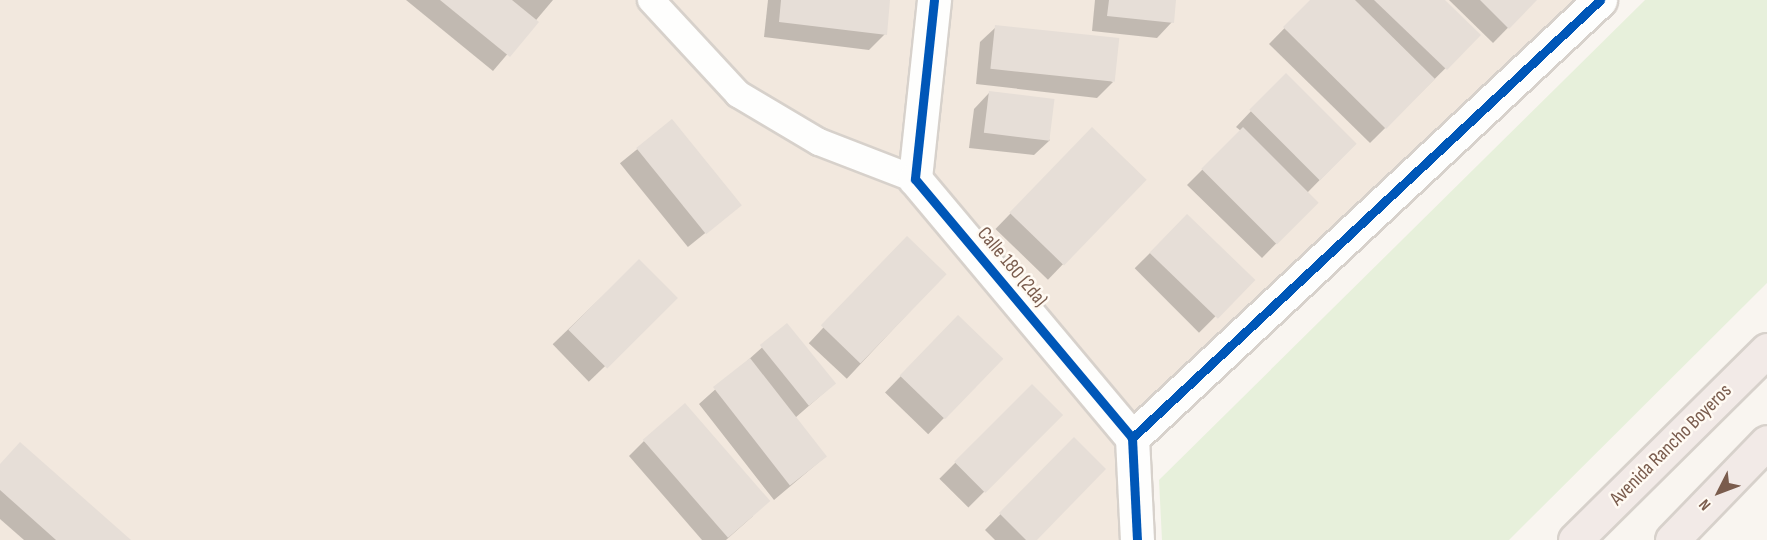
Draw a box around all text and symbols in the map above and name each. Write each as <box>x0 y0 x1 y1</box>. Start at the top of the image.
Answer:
street label: Calle 180 (2da) <box>972 222 1052 312</box>
street label: Avenida Rancho Boyeros <box>1605 379 1737 511</box>
north arrow <box>1689 462 1749 522</box>
text: N <box>1695 495 1715 514</box>

